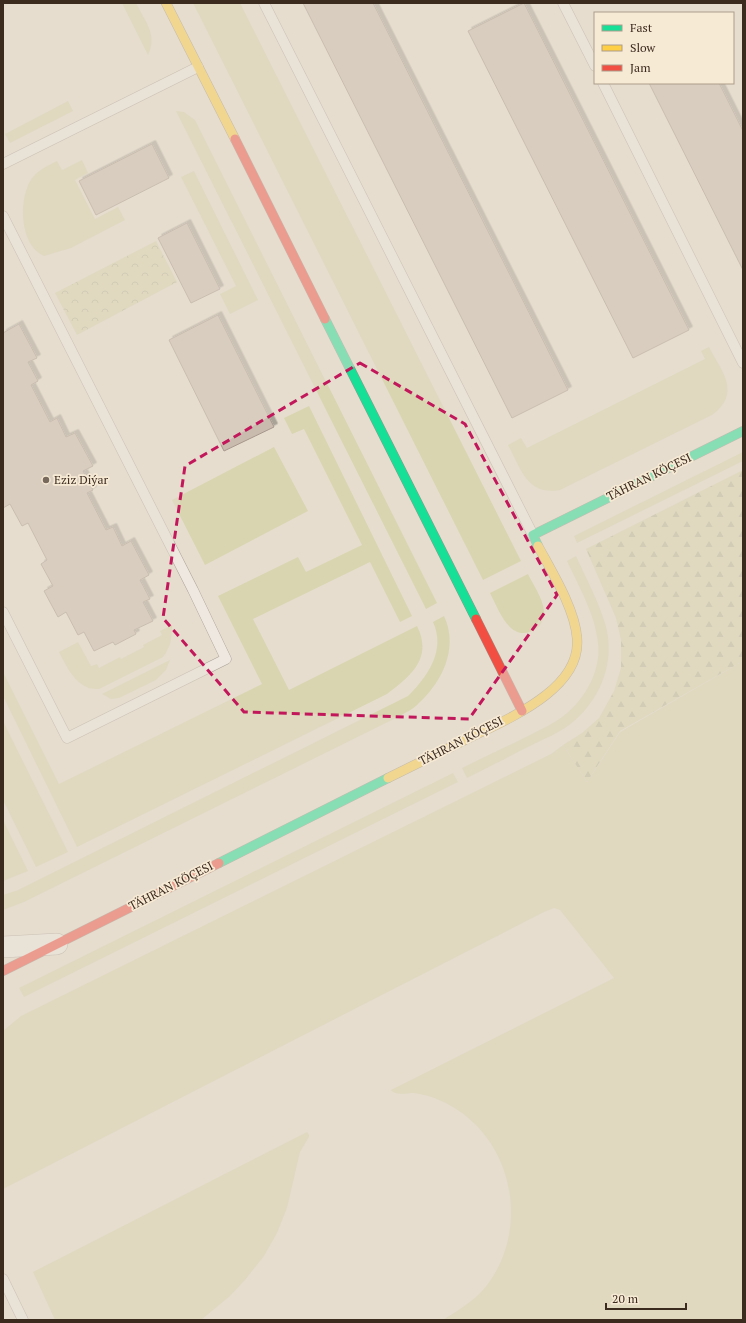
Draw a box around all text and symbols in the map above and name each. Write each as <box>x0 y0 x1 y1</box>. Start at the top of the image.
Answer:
legend <box>594 12 734 84</box>
text: Fast <box>630 20 653 35</box>
text: Slow <box>630 40 656 55</box>
text: Jam <box>630 60 651 75</box>
street label: TÄHRAN KÖÇESI <box>604 450 694 504</box>
place label: Eziz Diýar <box>54 472 108 487</box>
marker: Eziz Diýar <box>41 475 51 485</box>
street label: TÄHRAN KÖÇESI <box>416 713 505 768</box>
street label: TÄHRAN KÖÇESI <box>126 858 215 913</box>
scale bar <box>606 1285 686 1311</box>
text: 20 m <box>612 1291 639 1306</box>

